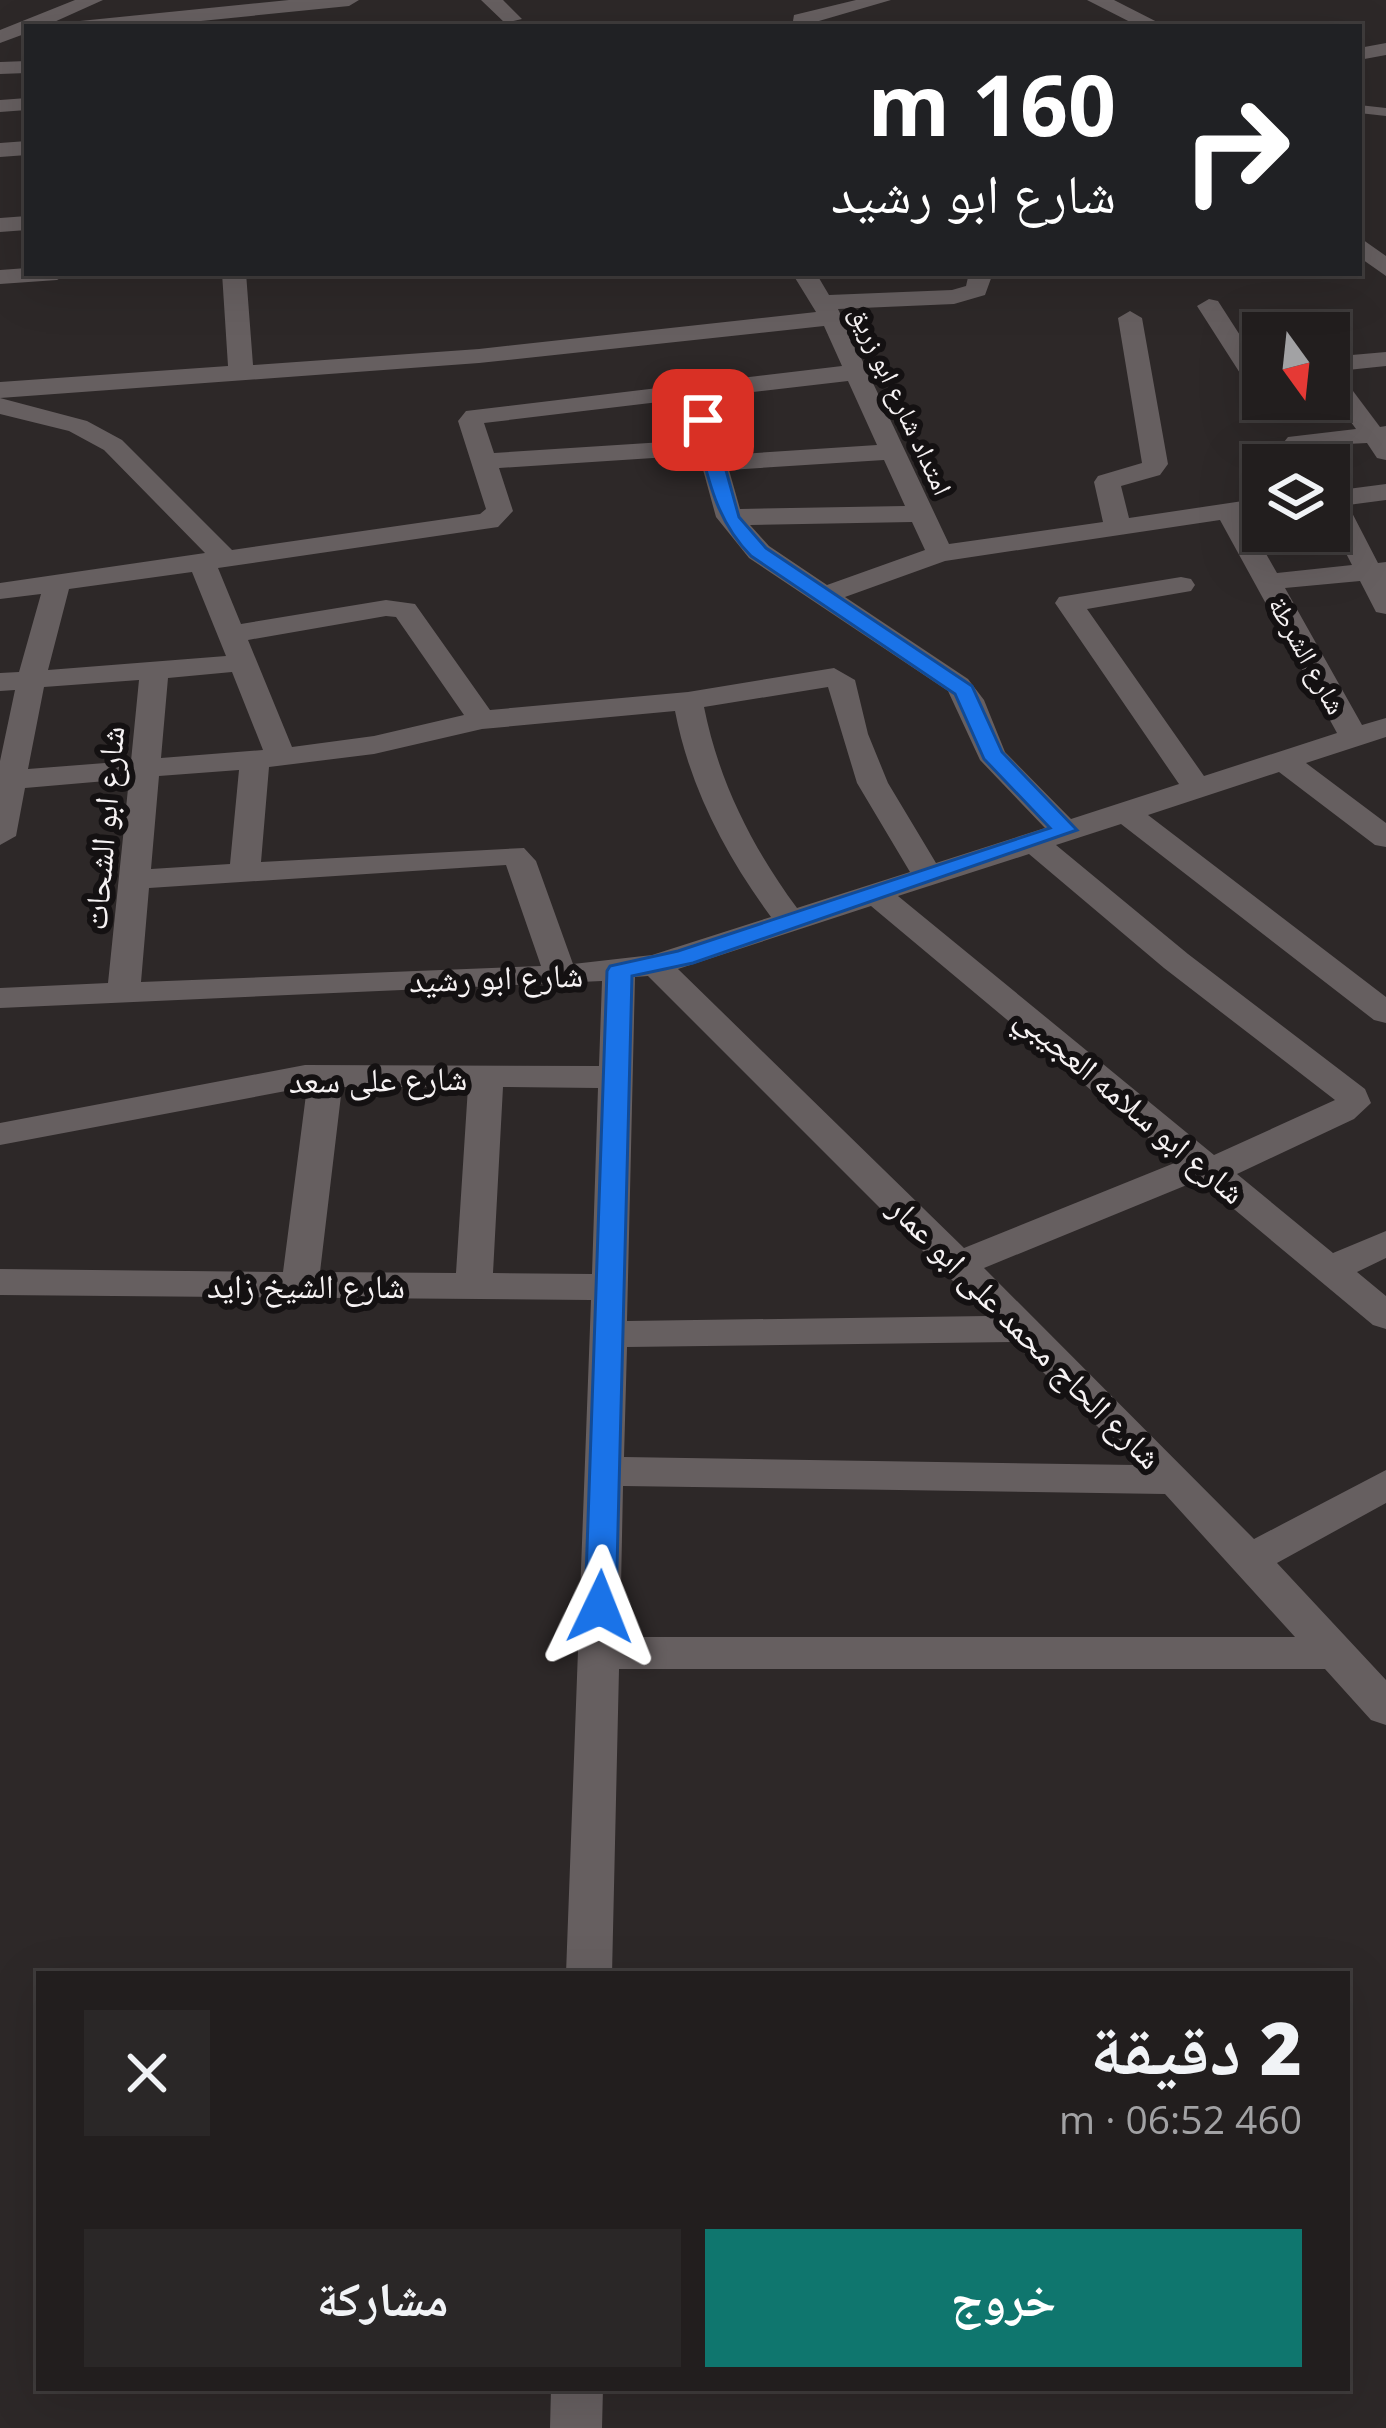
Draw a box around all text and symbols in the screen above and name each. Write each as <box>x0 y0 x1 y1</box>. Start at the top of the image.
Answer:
text: 160 m <box>868 46 1116 161</box>
icon: right <box>1158 72 1314 228</box>
text: شارع ابو رشيد <box>831 155 1116 229</box>
street label: امتداد شارع ابو زريق <box>842 299 962 501</box>
north arrow <box>1242 312 1350 420</box>
map controls <box>1242 312 1350 552</box>
pin <box>652 369 754 471</box>
icon: arrive <box>670 387 736 453</box>
button: layers <box>1242 444 1350 552</box>
street label: شارع الشرطة <box>1260 589 1356 721</box>
street label: شارع ابو الشحات <box>72 724 134 932</box>
street label: شارع ابو رشيد <box>408 951 584 1003</box>
street label: شارع ابو سلامه العجيبي <box>1004 994 1256 1217</box>
street label: شارع على سعد <box>288 1055 468 1103</box>
street label: شارع الحاج محمد على ابو عمار <box>879 1185 1172 1478</box>
street label: شارع الشيخ زايد <box>207 1263 405 1308</box>
position arrow <box>537 1544 663 1670</box>
text: 2 دقيقة <box>1090 1998 1302 2096</box>
button: close <box>84 2010 210 2136</box>
text: 460 m · 06:52 <box>1059 2092 1302 2145</box>
button: مشاركة <box>84 2229 681 2367</box>
button: خروج <box>705 2229 1302 2367</box>

